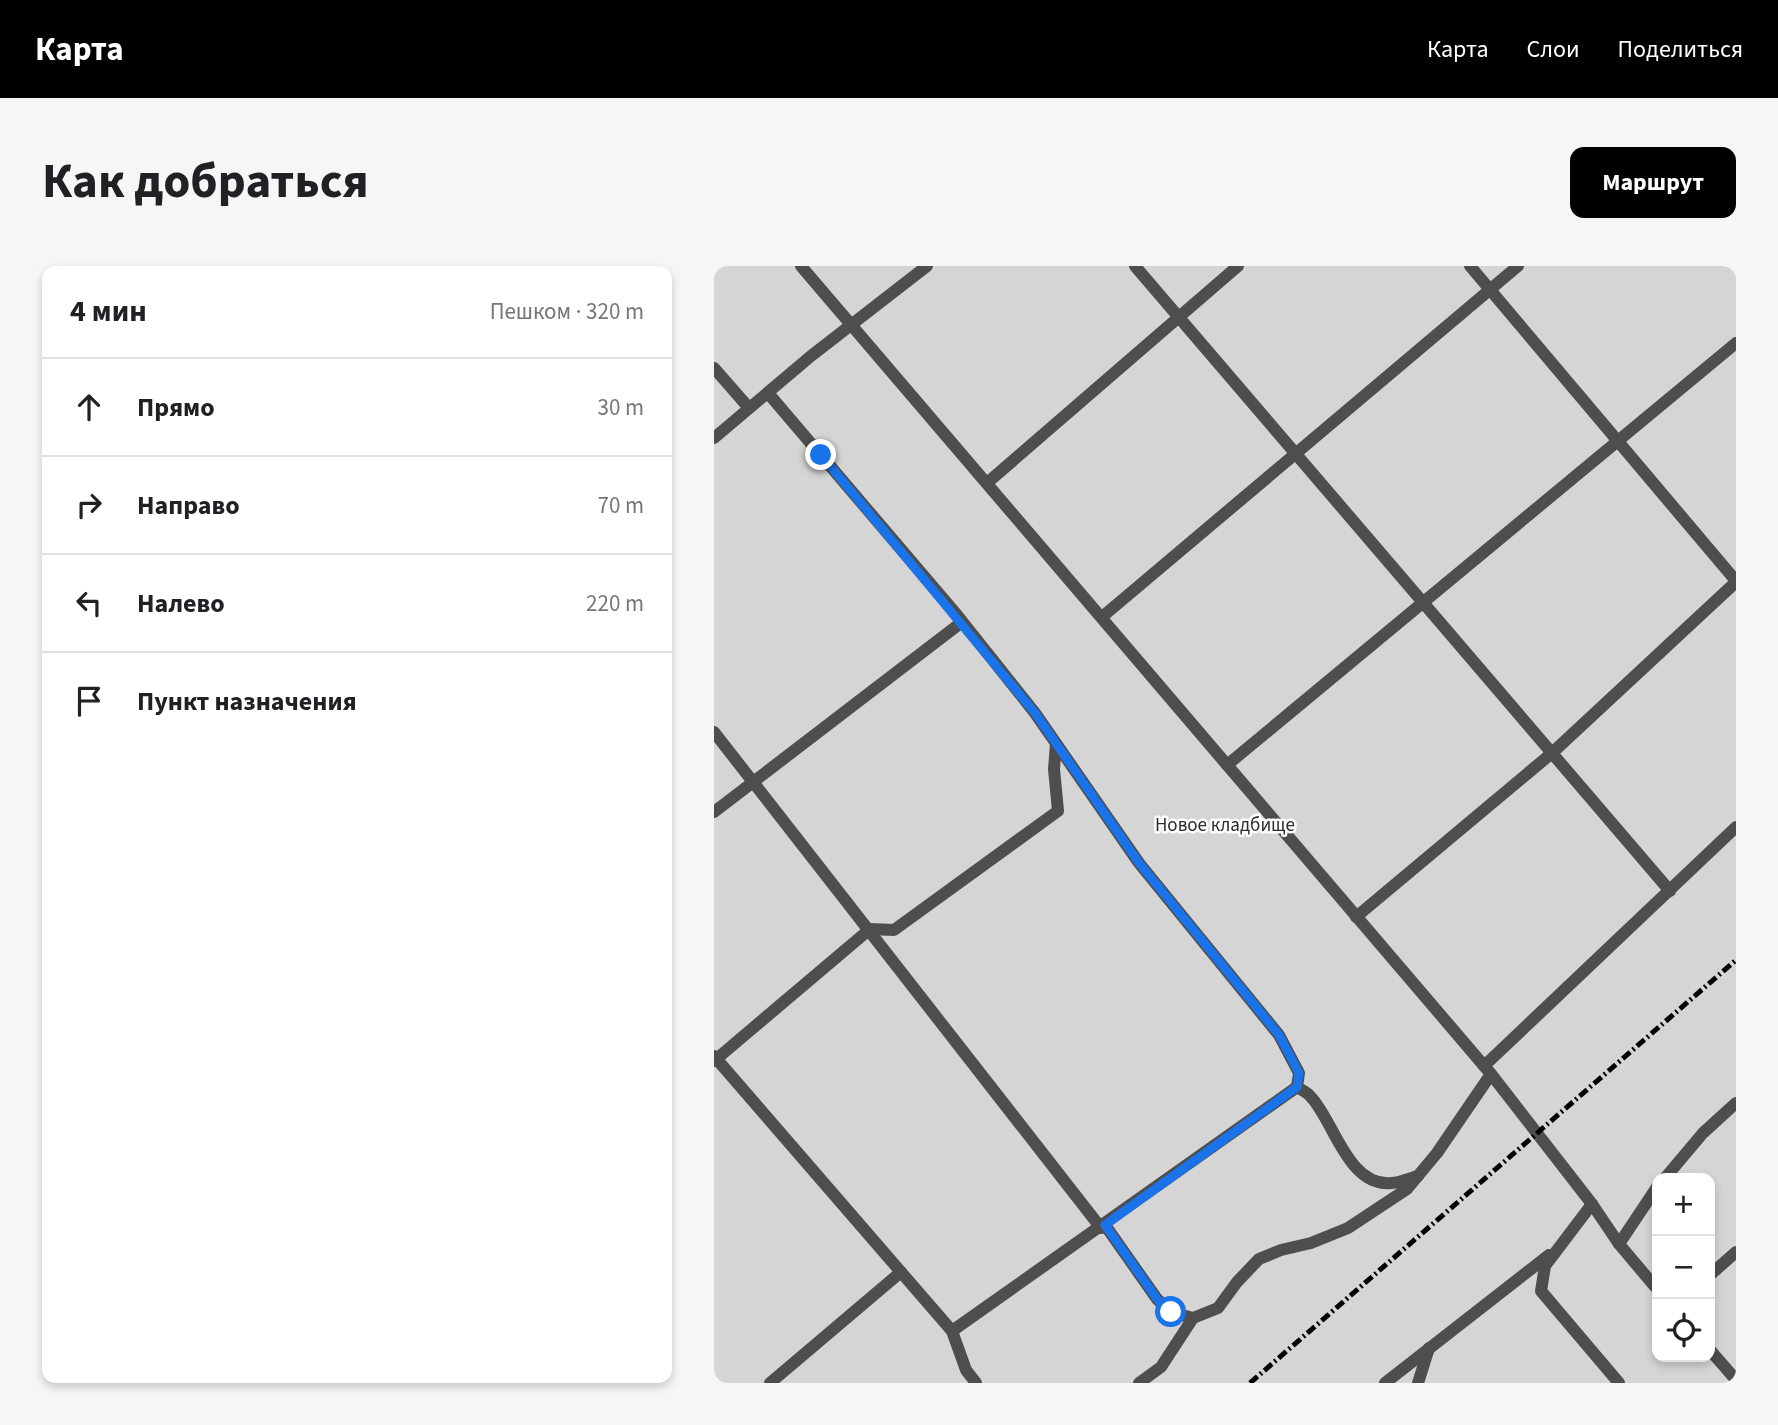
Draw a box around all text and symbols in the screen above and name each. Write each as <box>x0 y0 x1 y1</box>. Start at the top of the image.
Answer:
text: Карта <box>35 26 124 73</box>
text: Карта <box>1427 32 1489 67</box>
text: Слои <box>1527 32 1580 67</box>
text: Поделиться <box>1618 32 1743 67</box>
text: Как добраться <box>42 147 369 217</box>
button: Маршрут <box>1570 147 1736 218</box>
text: 4 мин <box>70 290 147 333</box>
text: Пешком · 320 m <box>490 295 644 328</box>
icon: ahead <box>70 388 108 426</box>
text: Прямо <box>137 389 215 426</box>
text: 30 m <box>597 391 644 424</box>
route end <box>805 439 836 470</box>
icon: right <box>70 486 108 524</box>
text: Направо <box>137 487 240 524</box>
text: 70 m <box>597 489 644 522</box>
icon: left <box>70 584 108 622</box>
text: Налево <box>137 585 225 622</box>
text: 220 m <box>586 587 644 620</box>
icon: arrive <box>70 682 108 720</box>
text: Пункт назначения <box>137 683 357 720</box>
park label: Новое кладбище <box>1155 812 1295 839</box>
map controls <box>1652 1173 1715 1362</box>
button: + <box>1652 1173 1715 1236</box>
button: − <box>1652 1236 1715 1299</box>
route start <box>1155 1296 1186 1327</box>
button: locate <box>1652 1299 1715 1362</box>

